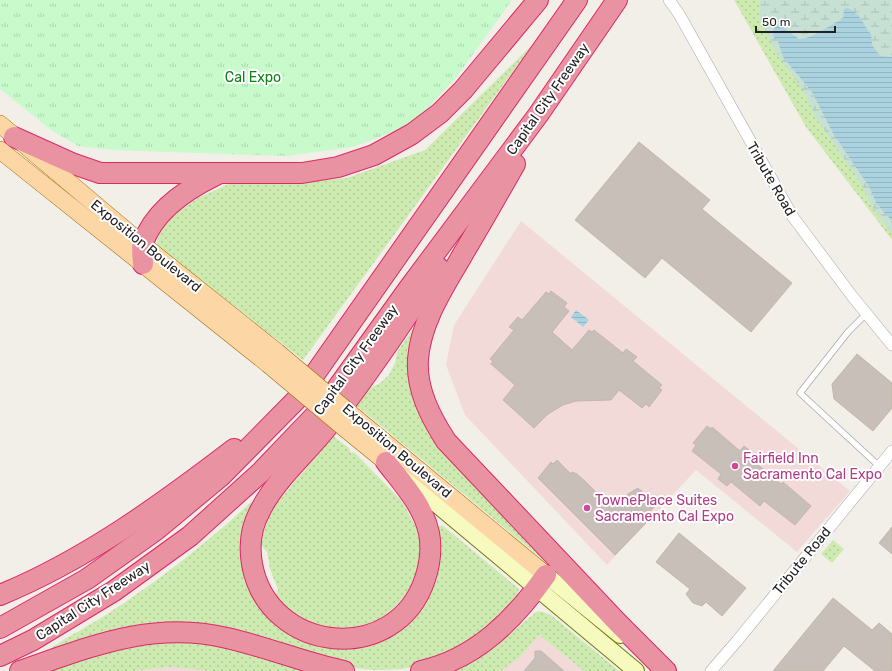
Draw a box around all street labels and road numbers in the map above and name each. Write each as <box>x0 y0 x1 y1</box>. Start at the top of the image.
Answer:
street label: Capital City Freeway <box>503 40 593 158</box>
street label: Tribute Road <box>743 139 799 219</box>
street label: Exposition Boulevard <box>87 196 205 296</box>
street label: Capital City Freeway <box>310 301 402 419</box>
street label: Exposition Boulevard <box>339 400 455 502</box>
street label: Tribute Road <box>769 524 835 598</box>
street label: Capital City Freeway <box>33 558 154 644</box>

